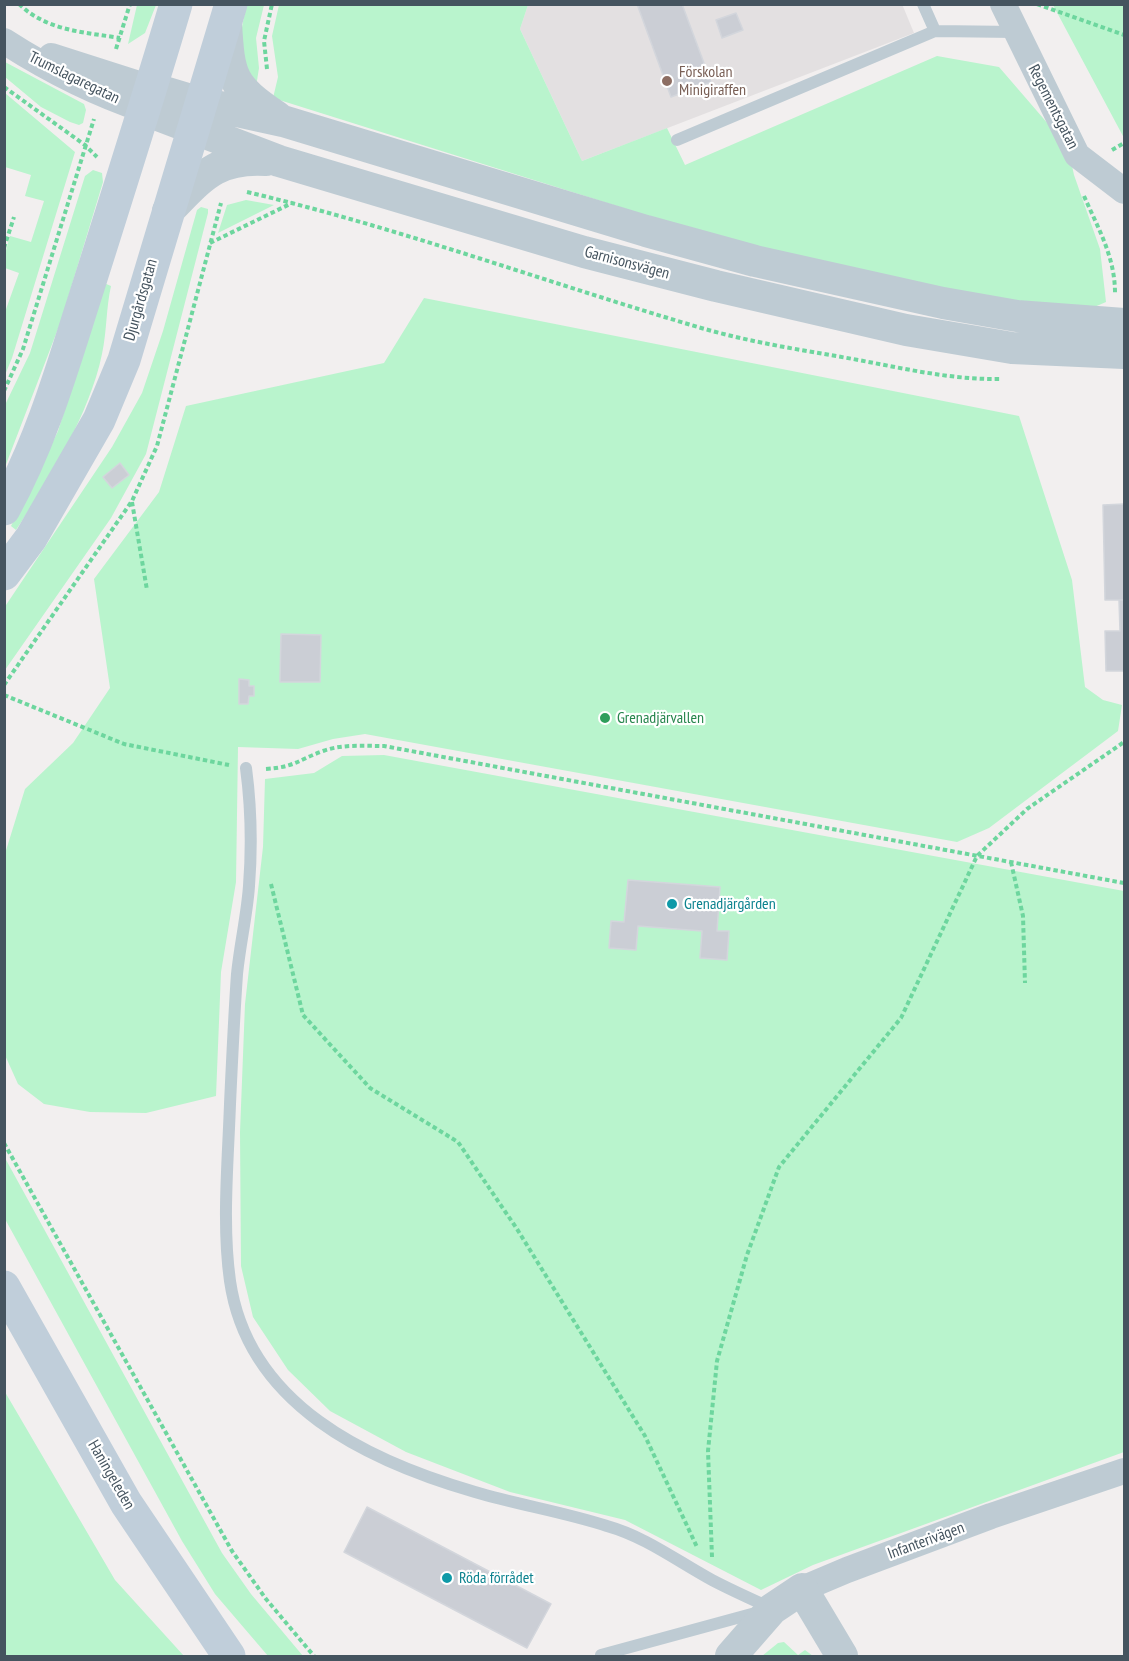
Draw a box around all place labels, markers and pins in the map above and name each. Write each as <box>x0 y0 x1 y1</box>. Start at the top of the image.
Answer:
place label: Förskolan Minigiraffen <box>679 62 746 100</box>
marker: Förskolan Minigiraffen <box>660 74 674 88</box>
place label: Grenadjärvallen <box>617 708 704 728</box>
marker: Grenadjärvallen <box>598 711 612 725</box>
place label: Grenadjärgården <box>684 894 776 914</box>
marker: Grenadjärgården <box>665 897 679 911</box>
place label: Röda förrådet <box>459 1568 534 1588</box>
marker: Röda förrådet <box>440 1571 454 1585</box>

